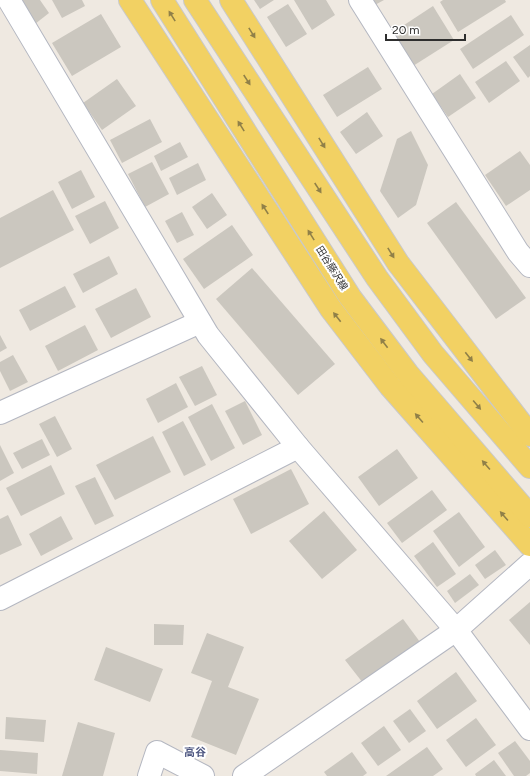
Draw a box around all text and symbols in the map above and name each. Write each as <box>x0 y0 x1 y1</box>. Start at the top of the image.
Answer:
one-way arrow <box>168 10 175 22</box>
scale bar <box>386 16 465 42</box>
text: 20 m <box>392 23 420 37</box>
one-way arrow <box>248 28 256 38</box>
one-way arrow <box>243 75 251 85</box>
one-way arrow <box>237 121 245 131</box>
one-way arrow <box>318 137 325 149</box>
one-way arrow <box>314 183 322 194</box>
one-way arrow <box>262 203 269 215</box>
one-way arrow <box>307 230 315 241</box>
street label: 田谷藤沢線 <box>313 243 351 293</box>
one-way arrow <box>387 248 395 258</box>
one-way arrow <box>333 312 341 323</box>
one-way arrow <box>380 337 388 348</box>
one-way arrow <box>465 351 474 362</box>
one-way arrow <box>472 400 481 410</box>
one-way arrow <box>414 413 423 424</box>
one-way arrow <box>482 460 491 470</box>
one-way arrow <box>500 511 509 521</box>
district label: 高谷 <box>184 746 206 759</box>

